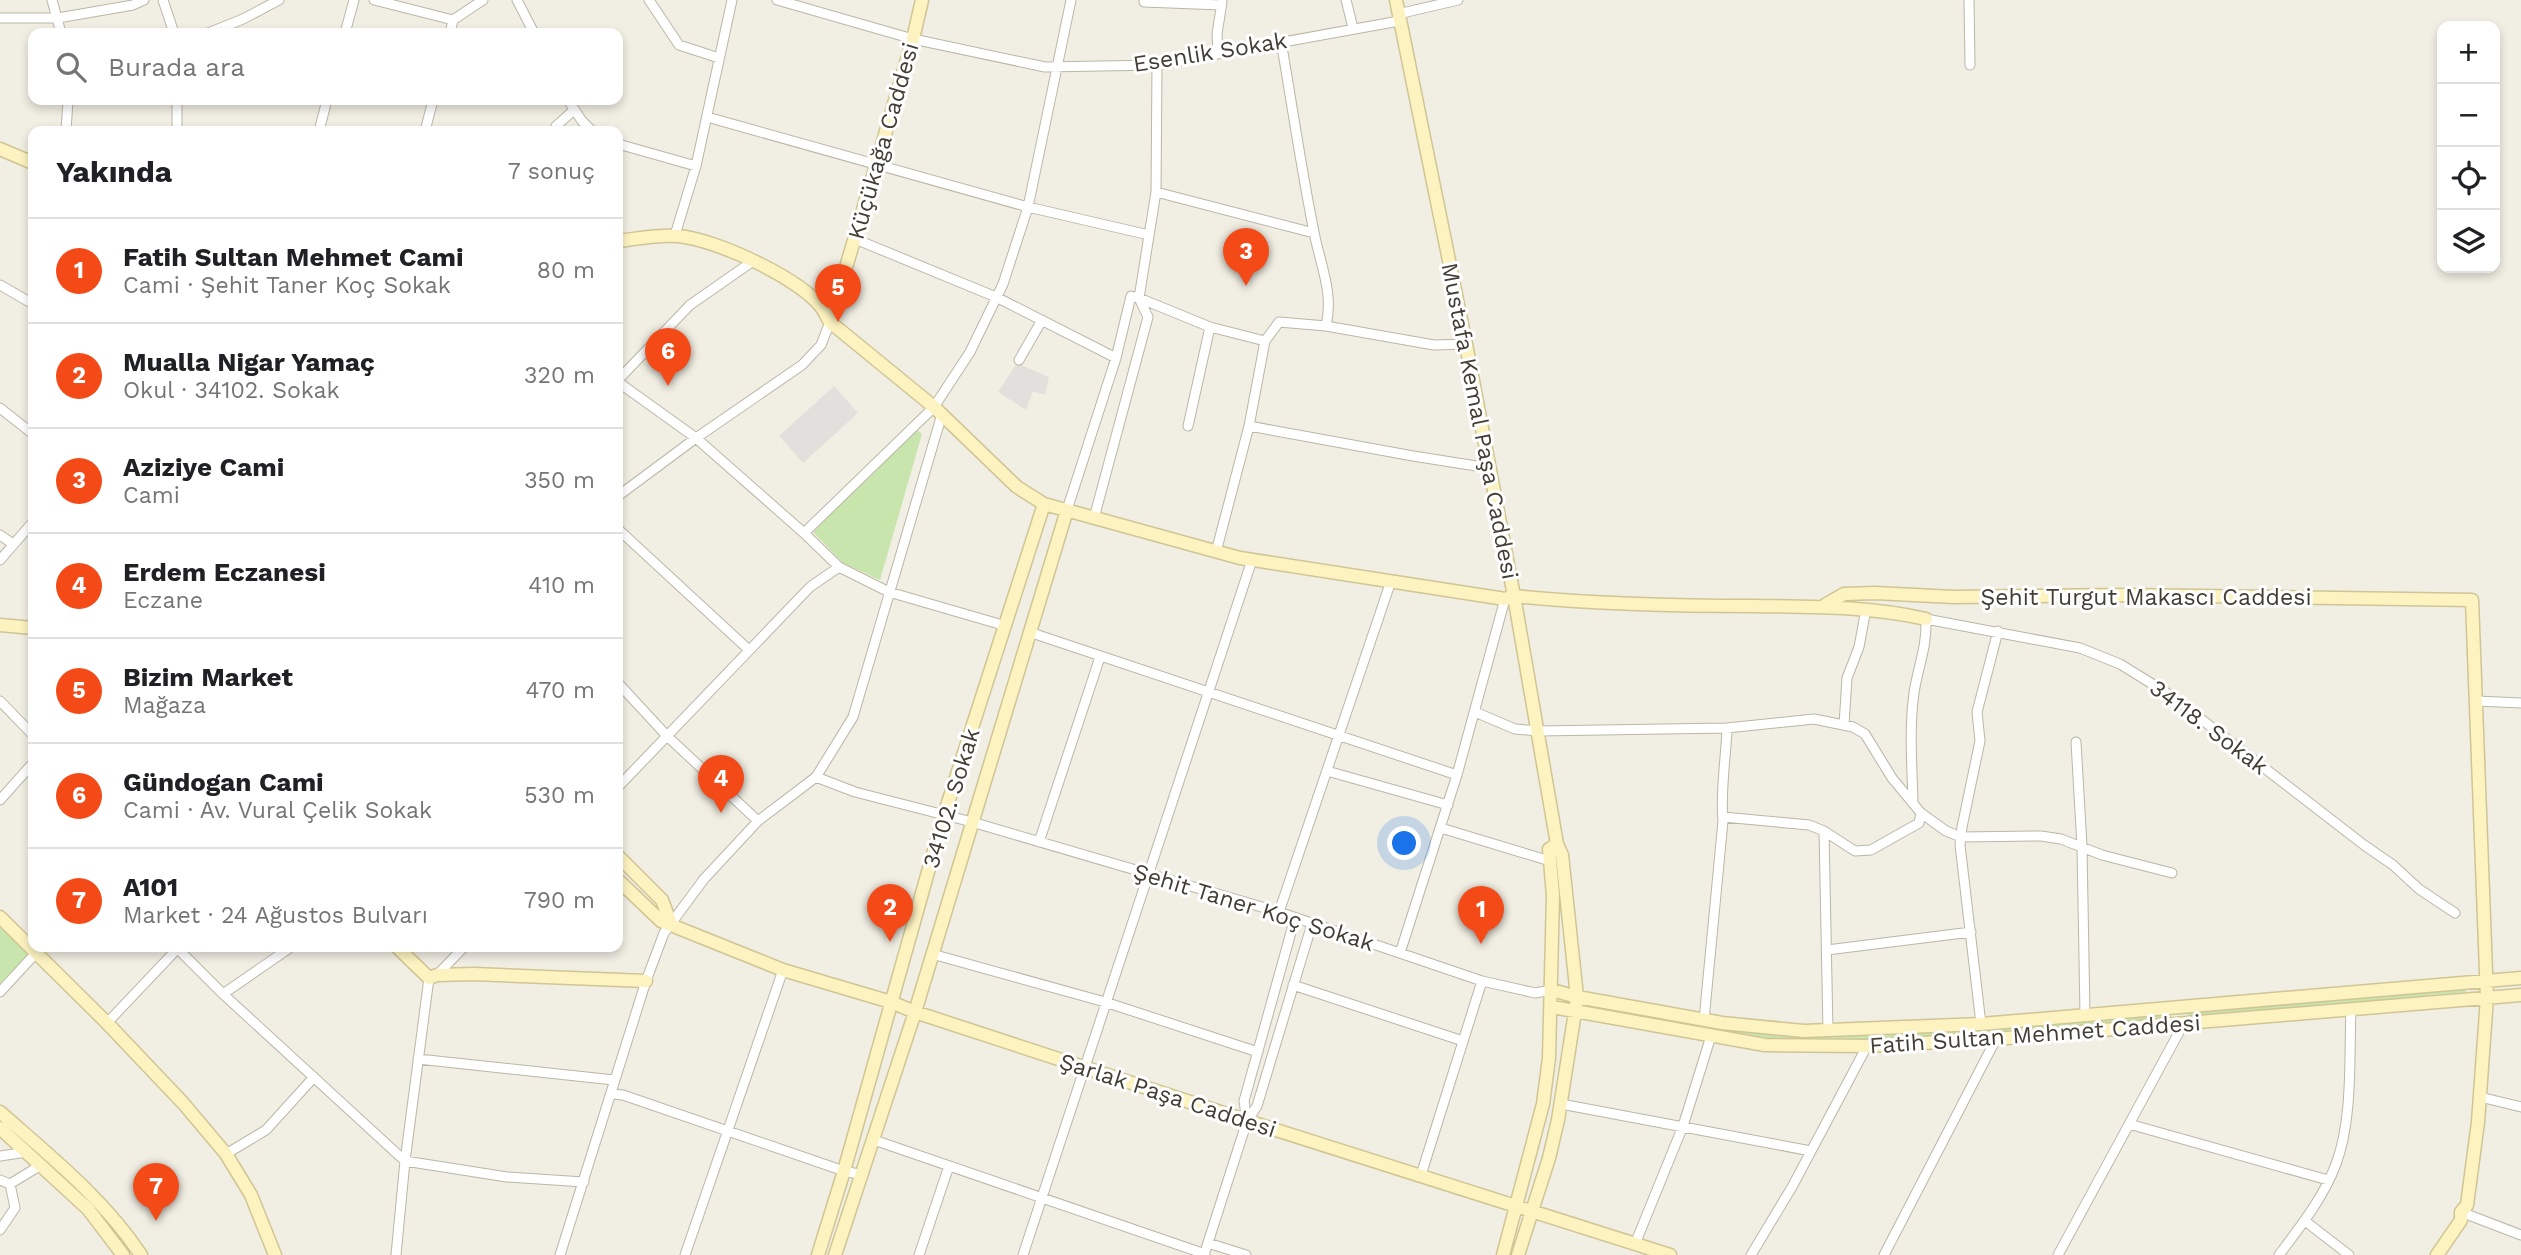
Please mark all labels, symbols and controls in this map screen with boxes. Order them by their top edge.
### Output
map controls [2437,21,2500,273]
button: + [2437,21,2500,84]
street label: Esenlik Sokak [1131,27,1289,78]
search box [28,28,623,105]
street label: Küçükağa Caddesi [842,40,924,243]
icon: search [52,48,90,86]
text: Burada ara [108,52,245,82]
button: − [2437,84,2500,147]
button: locate [2437,147,2500,210]
text: Yakında [56,154,172,189]
text: 7 sonuç [508,158,595,185]
button: layers [2437,210,2500,273]
pin: 3 [1223,228,1269,286]
text: Fatih Sultan Mehmet Cami [123,242,464,272]
text: 1 [74,257,84,284]
text: 80 m [537,257,595,284]
street label: Mustafa Kemal Paşa Caddesi [1436,260,1523,582]
pin: 5 [815,264,861,322]
text: Cami · Şehit Taner Koç Sokak [123,272,451,299]
pin: 6 [645,328,691,386]
text: Mualla Nigar Yamaç [123,347,375,377]
text: 2 [72,362,86,389]
text: 320 m [524,362,595,389]
text: Okul · 34102. Sokak [123,377,340,404]
text: Aziziye Cami [123,452,284,482]
text: 3 [72,467,86,494]
text: 350 m [524,467,595,494]
text: Cami [123,482,180,509]
text: Erdem Eczanesi [123,557,326,587]
text: 4 [72,572,86,599]
text: 410 m [528,572,595,599]
street label: Şehit Turgut Makascı Caddesi [1981,584,2312,611]
text: Eczane [123,587,203,614]
text: Bizim Market [123,662,293,692]
street label: 34118. Sokak [2144,674,2273,780]
text: 5 [72,677,86,704]
text: 470 m [526,677,595,704]
text: Mağaza [123,692,206,719]
street label: 34102. Sokak [917,725,986,872]
pin: 4 [698,755,744,813]
text: Gündogan Cami [123,767,324,797]
text: 6 [72,782,86,809]
text: 530 m [524,782,595,809]
text: Cami · Av. Vural Çelik Sokak [123,797,432,824]
your location [1387,826,1421,860]
street label: Şehit Taner Koç Sokak [1130,858,1377,957]
text: A101 [123,872,178,902]
pin: 2 [867,884,913,942]
pin: 1 [1458,886,1504,944]
text: 7 [72,887,86,914]
text: 790 m [524,887,595,914]
text: Market · 24 Ağustos Bulvarı [123,902,428,929]
street label: Fatih Sultan Mehmet Caddesi [1869,1009,2201,1060]
street label: Şarlak Paşa Caddesi [1056,1048,1279,1143]
pin: 7 [133,1163,179,1221]

